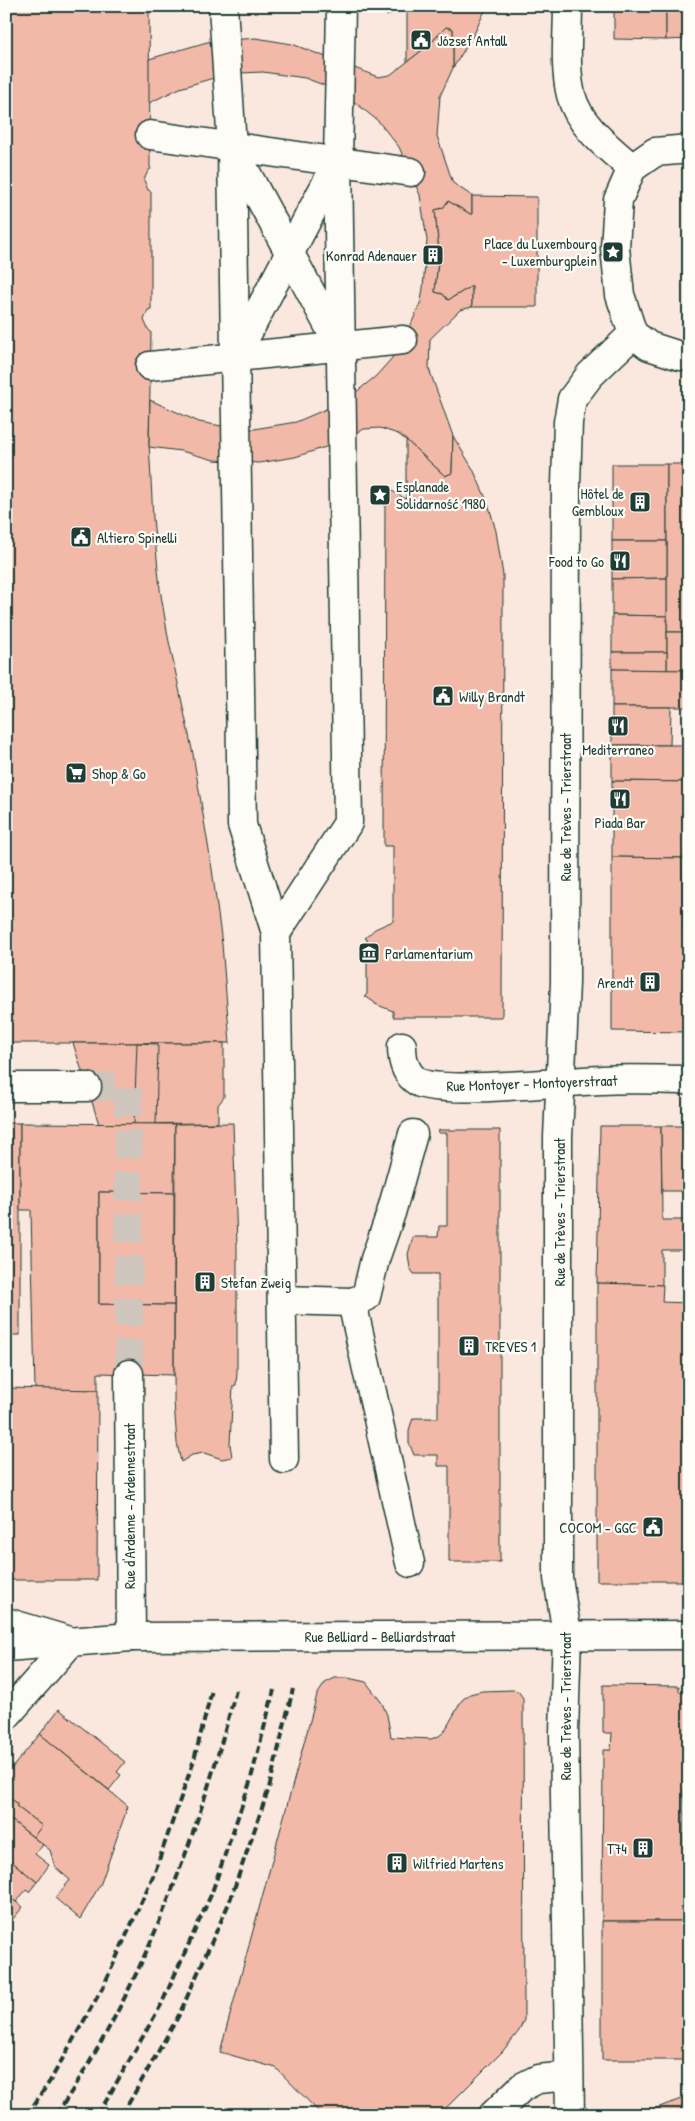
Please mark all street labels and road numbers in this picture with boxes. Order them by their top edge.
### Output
street label: Rue de Trèves - Trierstraat [555,732,576,881]
street label: Rue Montoyer - Montoyerstraat [446,1069,619,1096]
street label: Rue de Trèves - Trierstraat [549,1137,570,1286]
street label: Rue d'Ardenne - Ardennestraat [119,1422,140,1589]
street label: Rue Belliard - Belliardstraat [305,1626,456,1647]
street label: Rue de Trèves - Trierstraat [555,1631,576,1780]

